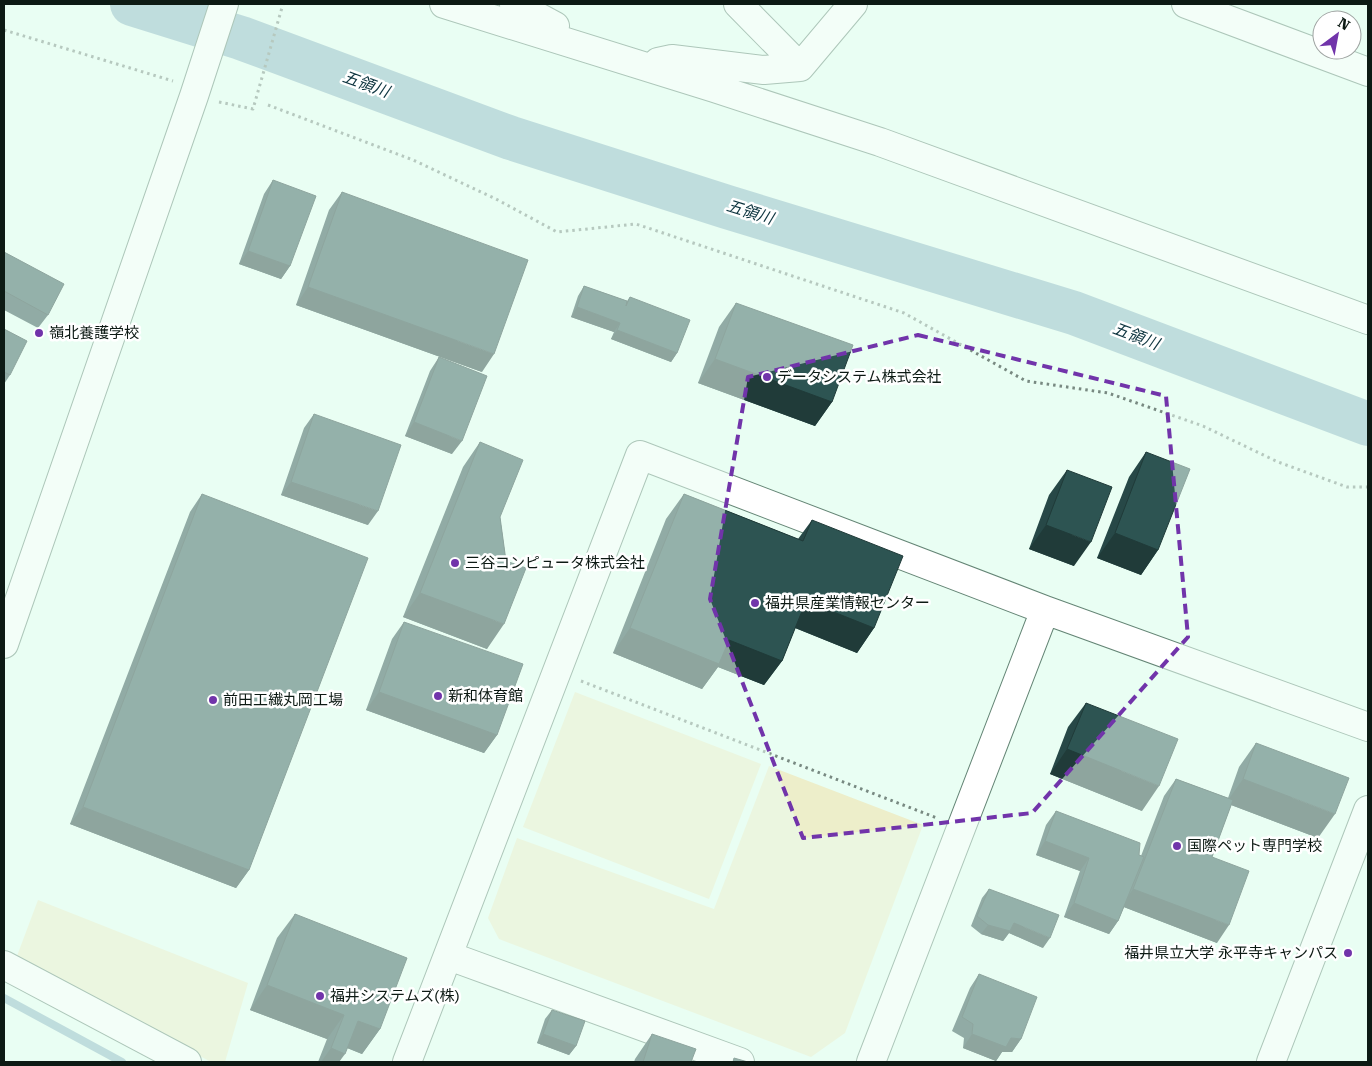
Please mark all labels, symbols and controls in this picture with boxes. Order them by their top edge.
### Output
north arrow [1312,10,1362,60]
text: N [1335,14,1353,34]
water label: 五領川 [340,67,394,102]
water label: 五領川 [724,196,778,229]
water label: 五領川 [1110,319,1164,354]
place label: 嶺北養護学校 [49,324,139,342]
marker: 嶺北養護学校 [33,327,45,339]
place label: データシステム株式会社 [777,368,942,386]
marker: データシステム株式会社 [761,371,773,383]
place label: 三谷コンピュータ株式会社 [465,554,645,572]
marker: 三谷コンピュータ株式会社 [449,557,461,569]
place label: 福井県産業情報センター [765,594,930,612]
marker: 福井県産業情報センター [749,597,761,609]
place label: 新和体育館 [448,687,523,705]
marker: 新和体育館 [432,690,444,702]
place label: 前田工繊丸岡工場 [223,691,343,709]
marker: 前田工繊丸岡工場 [207,694,219,706]
place label: 国際ペット専門学校 [1187,837,1322,855]
marker: 国際ペット専門学校 [1171,840,1183,852]
place label: 福井県立大学 永平寺キャンパス [1124,944,1338,962]
marker: 福井県立大学 永平寺キャンパス [1342,947,1354,959]
place label: 福井システムズ(株) [330,987,459,1005]
marker: 福井システムズ(株) [314,990,326,1002]

